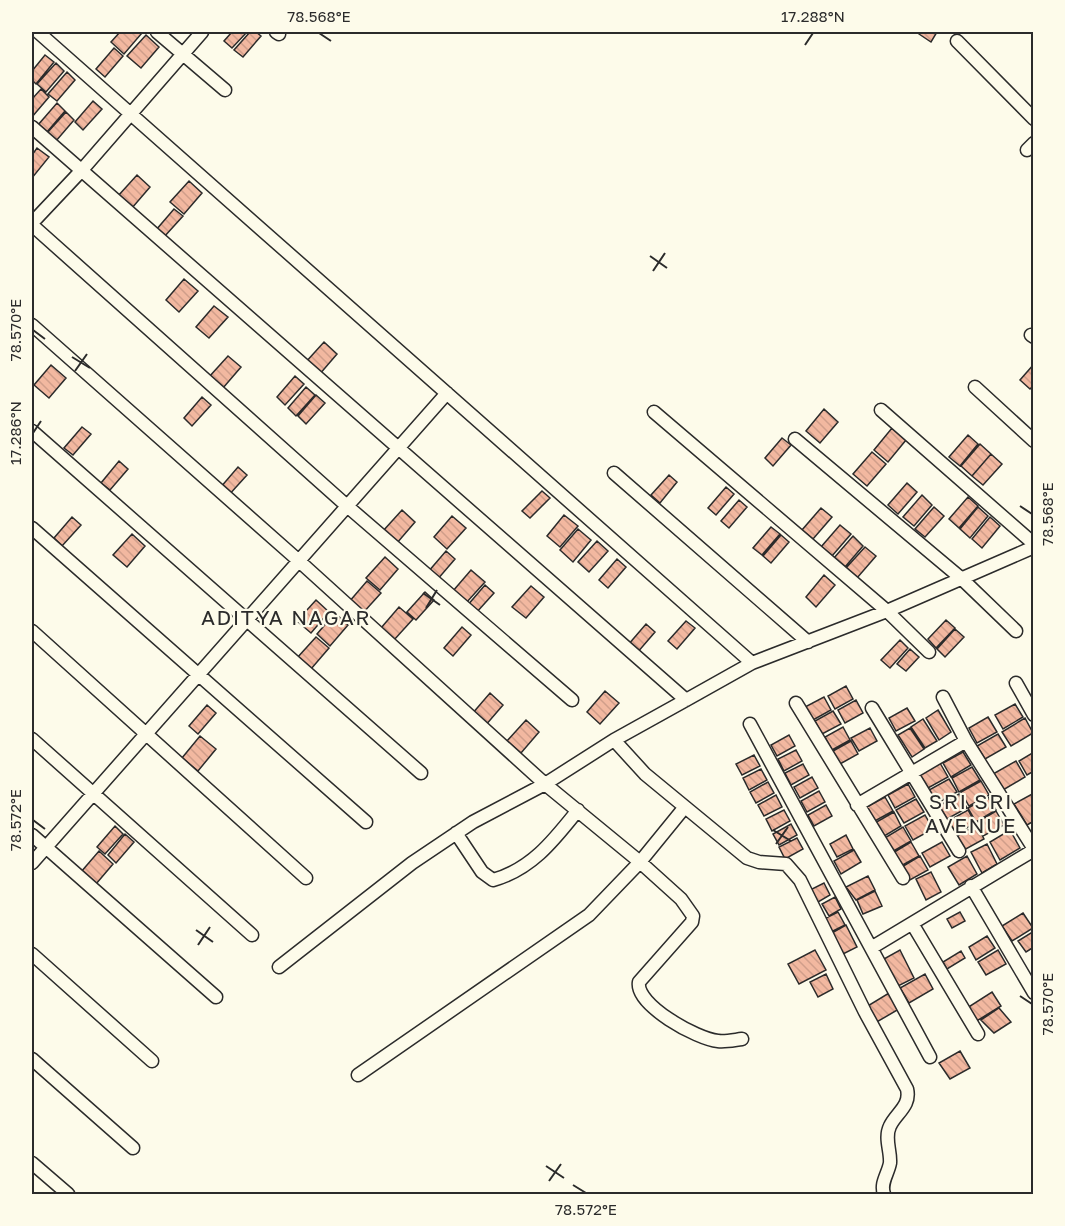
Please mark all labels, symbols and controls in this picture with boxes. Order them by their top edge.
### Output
text: 78.568°E [287,7,351,25]
text: 17.288°N [781,7,845,25]
text: 78.570°E [6,299,24,361]
text: 17.286°N [6,401,24,465]
text: 78.568°E [1038,482,1056,546]
district label: ADITYA NAGAR [201,604,371,630]
district label: SRI SRI AVENUE [925,788,1017,838]
text: 78.572°E [6,789,24,851]
text: 78.570°E [1038,973,1056,1035]
text: 78.572°E [555,1200,617,1218]

